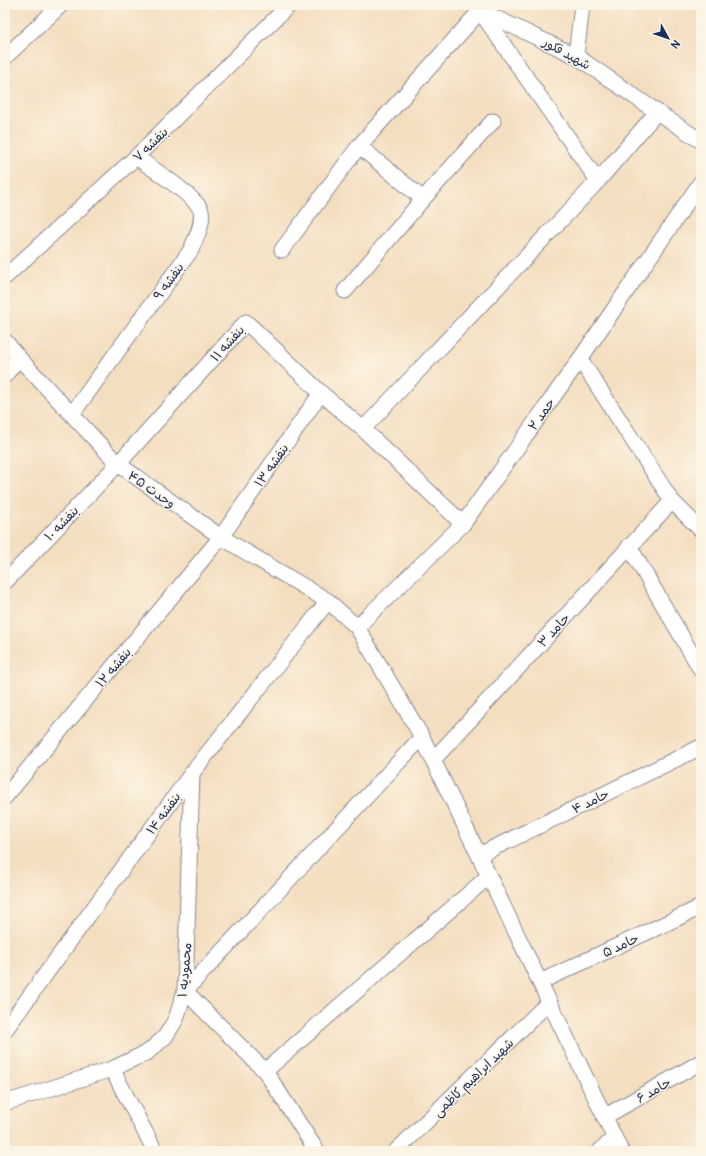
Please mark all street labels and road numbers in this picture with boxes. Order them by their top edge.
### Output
street label: شهید فکور [539,34,593,73]
street label: بنفشه ۷ [130,124,172,165]
street label: بنفشه ۹ [150,260,188,303]
street label: بنفشه ۱۱ [207,322,248,365]
street label: حمد ۲ [525,395,559,434]
street label: بنفشه ۱۳ [251,441,292,490]
street label: وحدت ۴۵ [125,468,178,512]
street label: بنفشه ۱۰ [41,503,82,545]
street label: حامد ۳ [534,610,573,651]
street label: بنفشه ۱۲ [92,644,135,691]
street label: حامد ۴ [570,786,612,818]
street label: بنفشه ۱۴ [143,789,184,838]
street label: حامد ۵ [600,930,641,961]
street label: محمودیه ۱ [175,942,195,998]
street label: شهید ابراهیم کاظمی [430,1035,519,1122]
street label: حامد ۶ [634,1074,674,1107]

